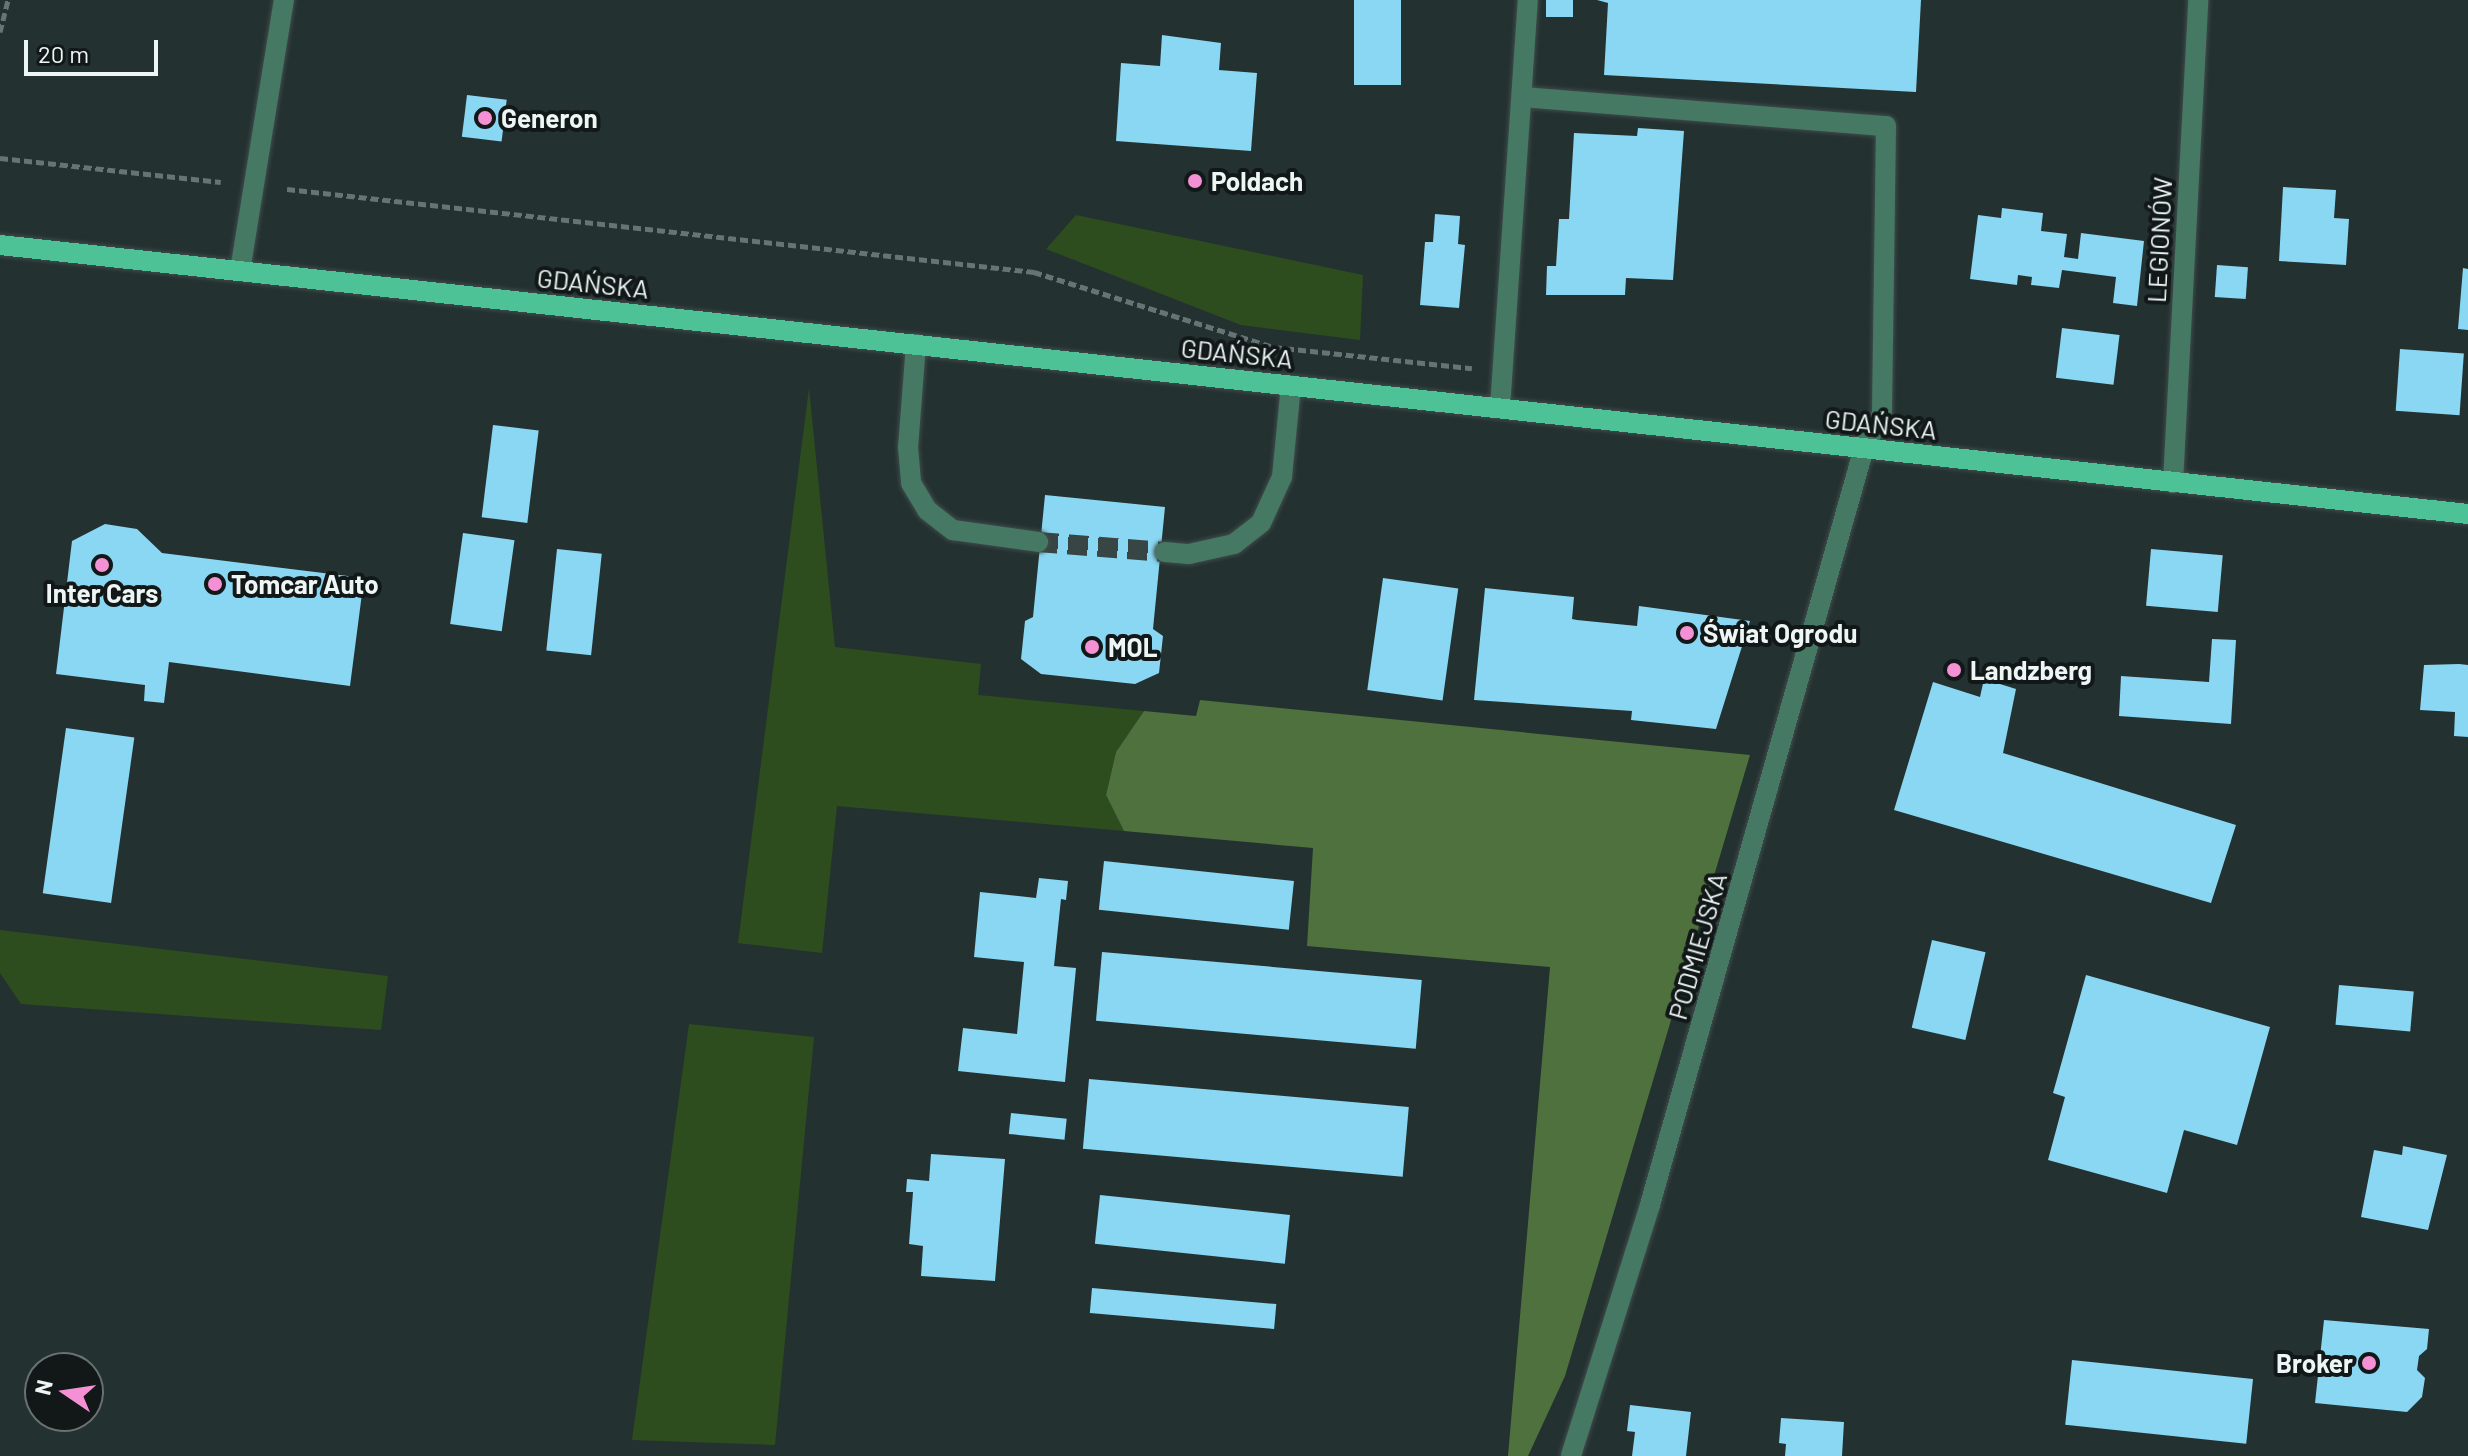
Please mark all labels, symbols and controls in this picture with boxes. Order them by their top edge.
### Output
scale bar [28,24,162,74]
text: 20 m [38,39,89,68]
place label: Generon [501,102,598,134]
marker: Generon [476,109,494,127]
place label: Poldach [1211,165,1303,197]
marker: Poldach [1186,172,1204,190]
street label: LEGIONÓW [2140,176,2178,304]
street label: GDAŃSKA [536,262,650,304]
street label: GDAŃSKA [1180,332,1294,374]
street label: GDAŃSKA [1824,403,1938,445]
marker: Inter Cars [93,556,111,574]
place label: Tomcar Auto [231,568,379,600]
marker: Tomcar Auto [206,575,224,593]
place label: Inter Cars [46,577,158,609]
place label: Świat Ogrodu [1703,617,1857,649]
marker: Świat Ogrodu [1678,624,1696,642]
place label: MOL [1108,631,1158,663]
marker: MOL [1083,638,1101,656]
place label: Landzberg [1970,654,2092,686]
marker: Landzberg [1945,661,1963,679]
street label: PODMIEJSKA [1661,869,1733,1023]
place label: Broker [2276,1347,2353,1379]
north arrow [24,1352,104,1432]
marker: Broker [2360,1354,2378,1372]
text: N [28,1377,57,1397]

